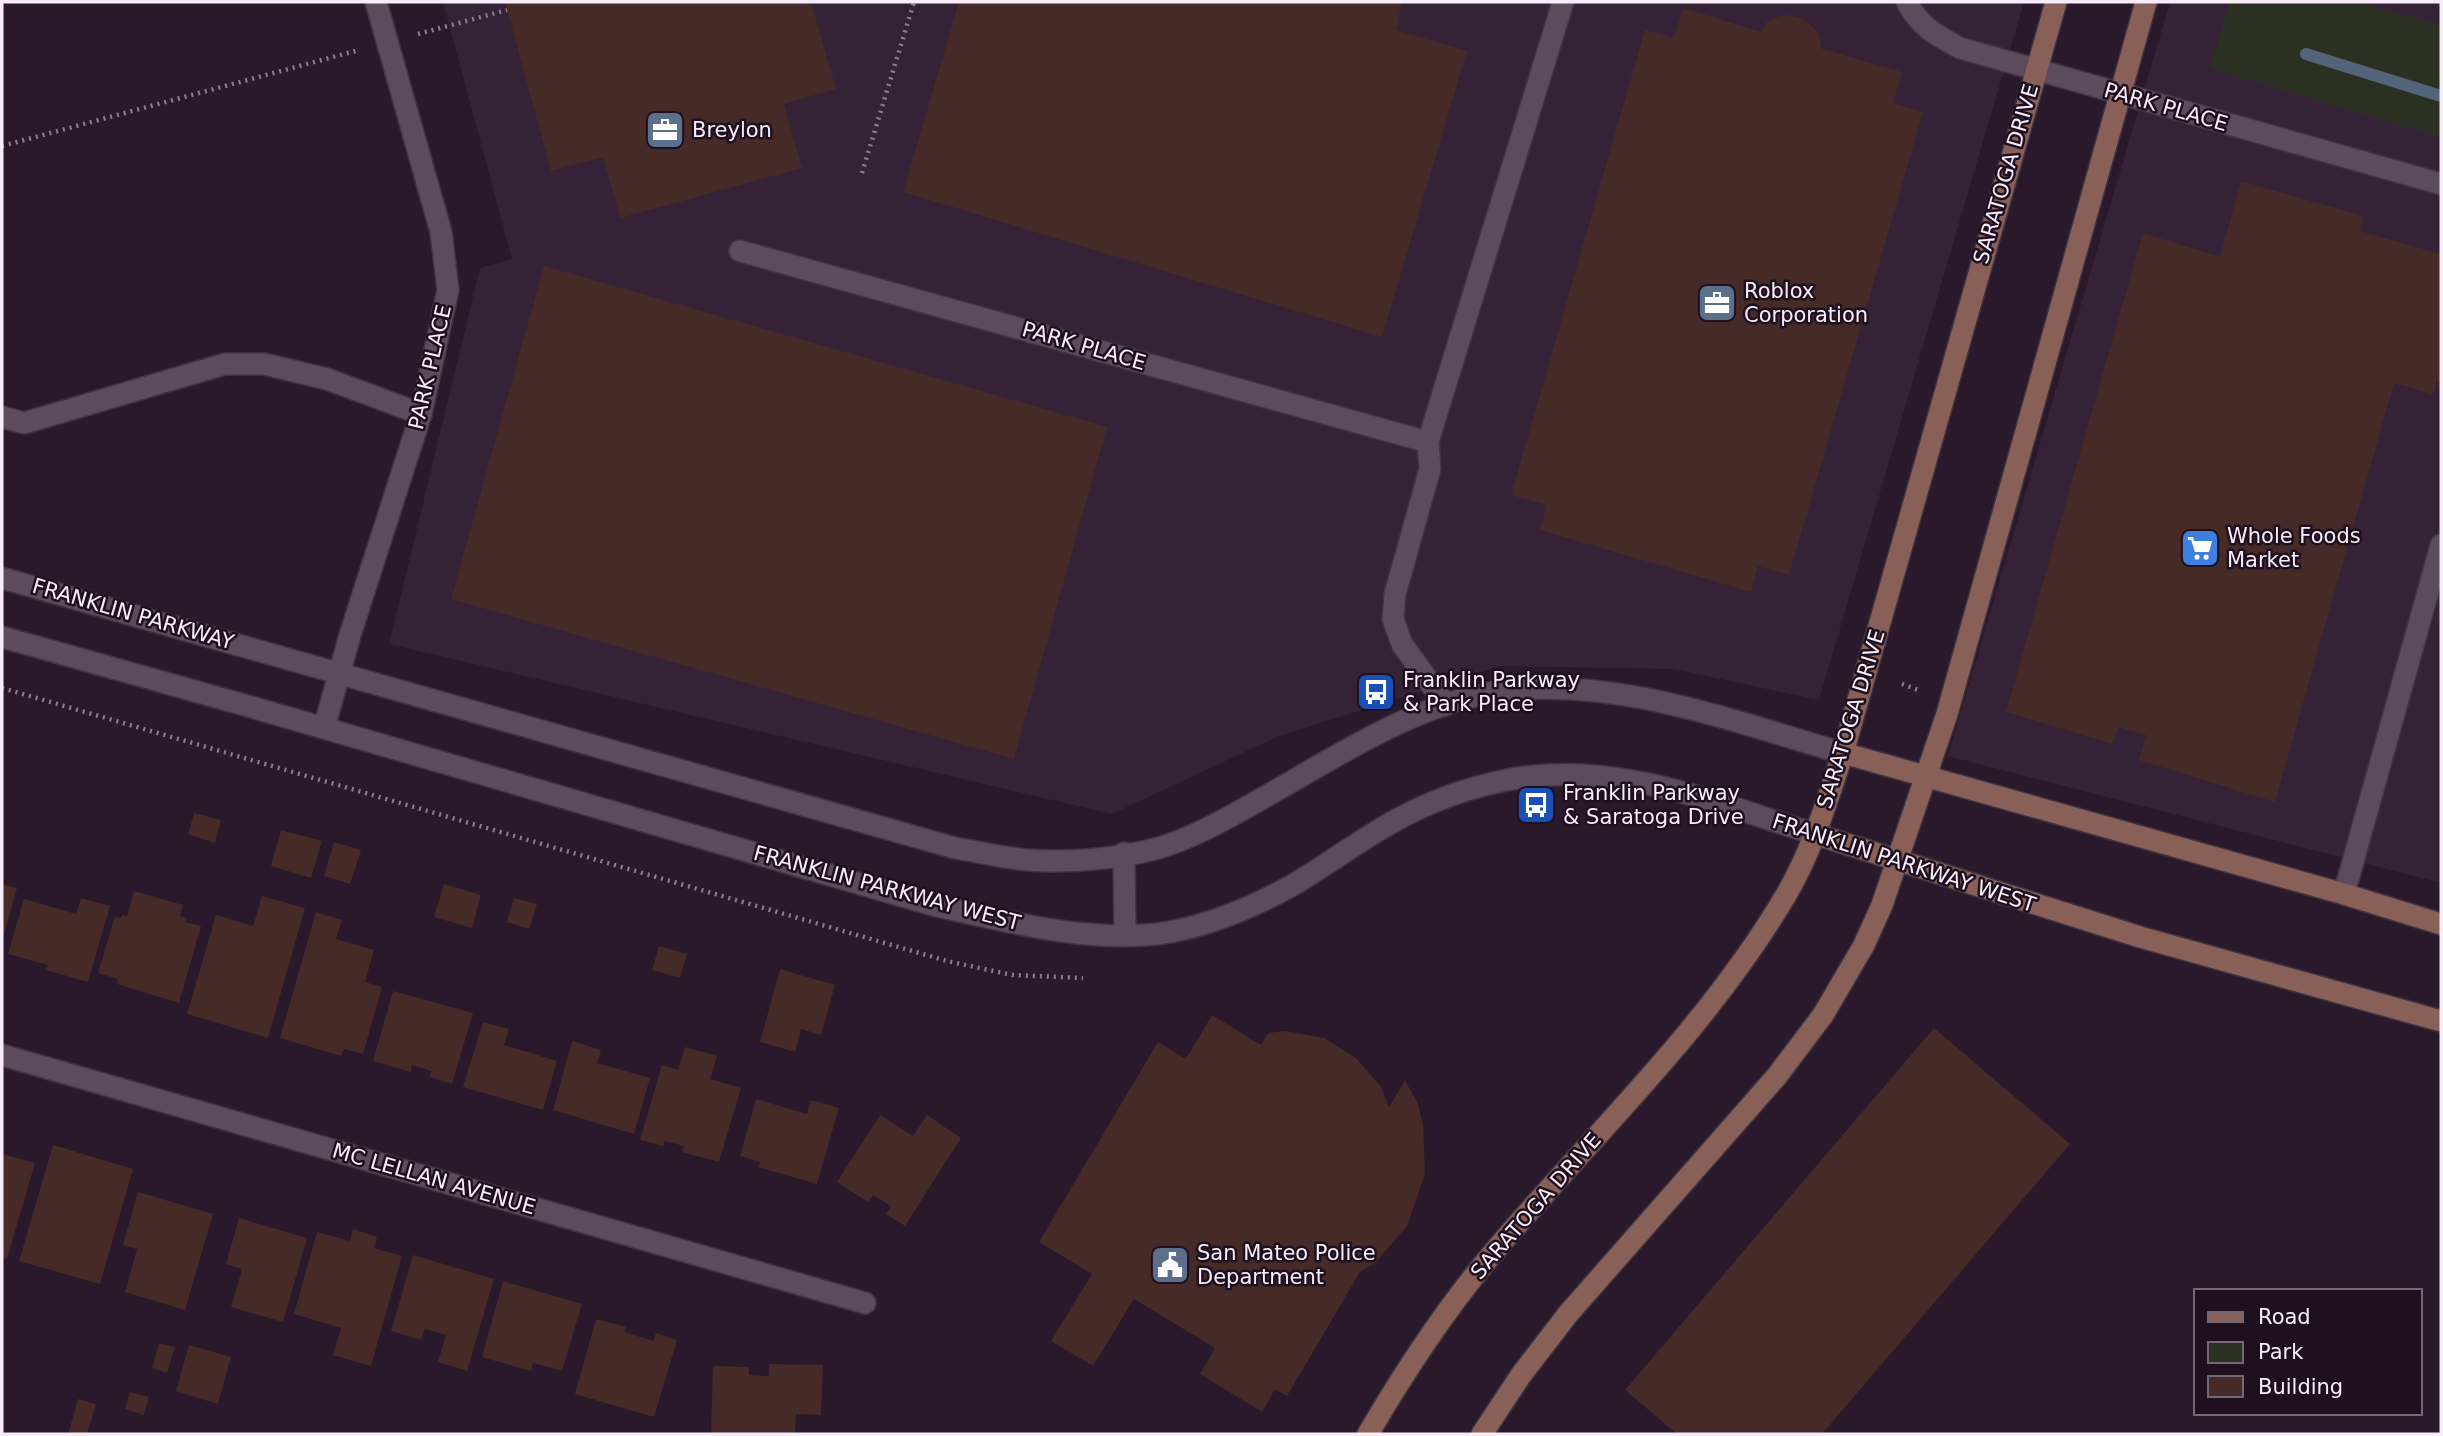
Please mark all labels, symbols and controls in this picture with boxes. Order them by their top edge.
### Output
street label: PARK PLACE [2101,78,2231,136]
street label: SARATOGA DRIVE [1969,81,2043,267]
office icon: Breylon [644,109,686,151]
place label: Breylon [692,118,772,142]
place label: Roblox Corporation [1744,279,1868,327]
office icon: Roblox Corporation [1696,282,1738,324]
street label: PARK PLACE [404,302,456,432]
street label: PARK PLACE [1019,317,1149,375]
place label: Whole Foods Market [2227,524,2361,572]
supermarket icon: Whole Foods Market [2179,527,2221,569]
street label: FRANKLIN PARKWAY [30,574,237,654]
street label: SARATOGA DRIVE [1812,627,1890,811]
place label: Franklin Parkway & Park Place [1403,668,1580,716]
bus stop icon: Franklin Parkway & Park Place [1355,671,1397,713]
place label: Franklin Parkway & Saratoga Drive [1563,781,1744,829]
bus stop icon: Franklin Parkway & Saratoga Drive [1515,784,1557,826]
street label: FRANKLIN PARKWAY WEST [1769,809,2039,917]
street label: FRANKLIN PARKWAY WEST [751,841,1023,935]
street label: SARATOGA DRIVE [1466,1128,1606,1284]
street label: MC LELLAN AVENUE [330,1139,538,1219]
place label: San Mateo Police Department [1197,1241,1376,1289]
public building icon: San Mateo Police Department [1149,1244,1191,1286]
legend [2194,1289,2422,1415]
text: Road [2258,1305,2311,1329]
text: Park [2258,1340,2304,1364]
text: Building [2258,1375,2343,1399]

